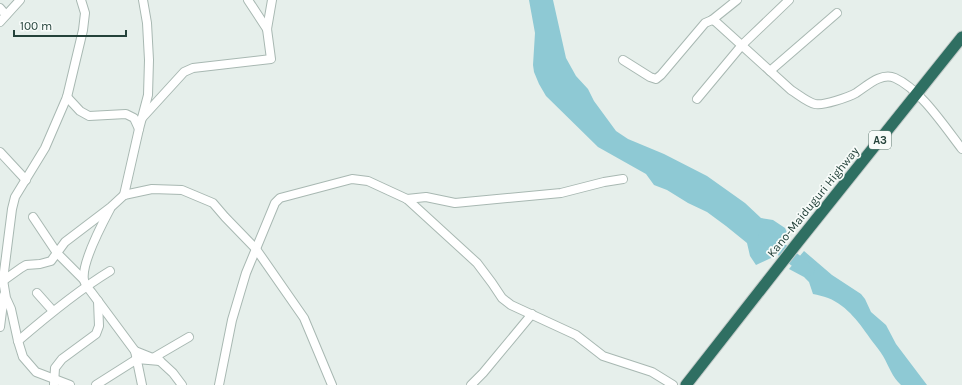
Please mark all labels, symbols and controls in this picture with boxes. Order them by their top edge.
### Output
scale bar [14,12,126,38]
text: 100 m [20,19,52,33]
road number: A3 [869,131,891,149]
street label: Kano-Maiduguri Highway [764,144,862,260]

